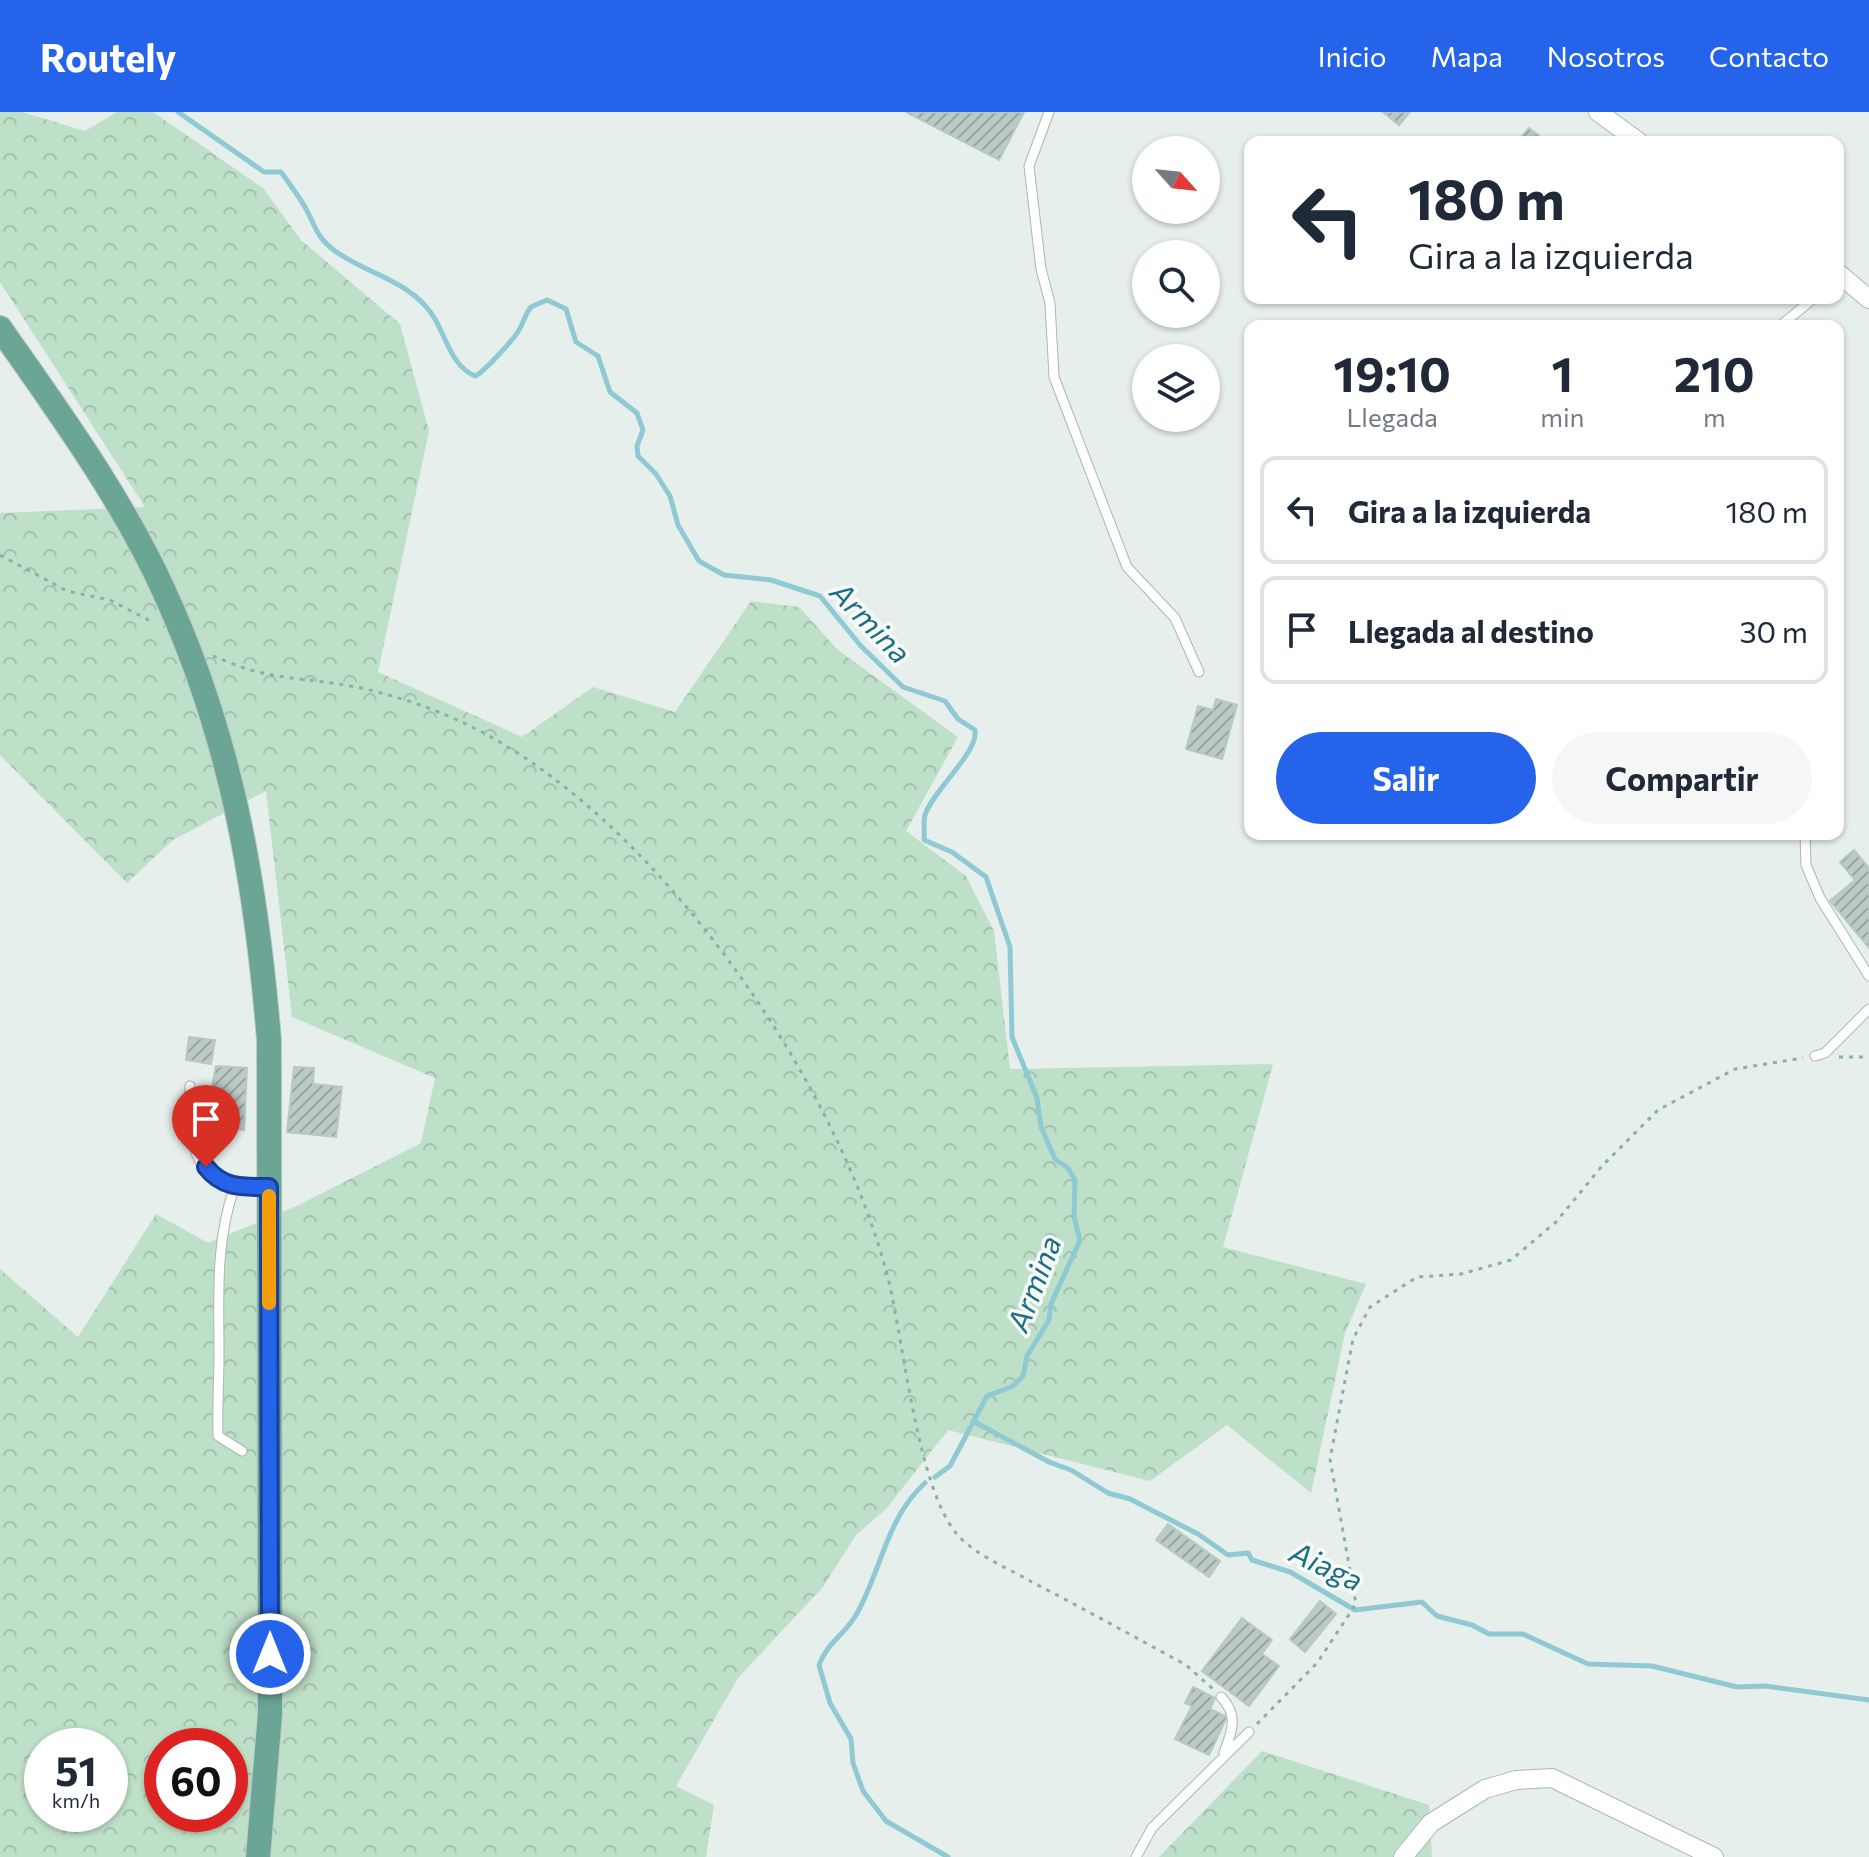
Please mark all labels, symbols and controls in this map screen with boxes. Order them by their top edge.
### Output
text: Routely [40,33,176,80]
text: Inicio [1318,39,1386,73]
text: Mapa [1430,39,1503,73]
text: Nosotros [1547,39,1665,73]
text: Contacto [1709,39,1829,73]
north arrow [1132,136,1220,224]
map controls [1132,136,1220,432]
text: 180 m [1408,163,1565,232]
icon: left [1276,168,1380,272]
text: Gira a la izquierda [1408,232,1694,276]
button: search [1132,240,1220,328]
text: 19:10 [1333,343,1451,402]
text: 1 [1551,343,1573,402]
text: 210 [1674,343,1755,402]
button: layers [1132,344,1220,432]
text: Llegada [1346,401,1438,432]
text: min [1540,401,1584,432]
text: m [1703,401,1726,432]
icon: left [1280,488,1324,532]
text: Gira a la izquierda [1348,492,1591,529]
text: 180 m [1725,492,1808,529]
water label: Armina [823,572,920,670]
icon: arrive [1280,608,1324,652]
text: Llegada al destino [1348,612,1594,649]
text: 30 m [1739,612,1808,649]
button: Salir [1276,732,1536,824]
button: Compartir [1552,732,1812,824]
pin [172,1085,240,1167]
icon: arrive [184,1097,228,1141]
water label: Armina [997,1230,1068,1337]
water label: Aiaga [1284,1532,1369,1598]
position arrow [228,1612,312,1696]
speed limit sign: 60 [144,1728,248,1832]
text: 51 [55,1745,97,1794]
text: km/h [52,1788,100,1812]

